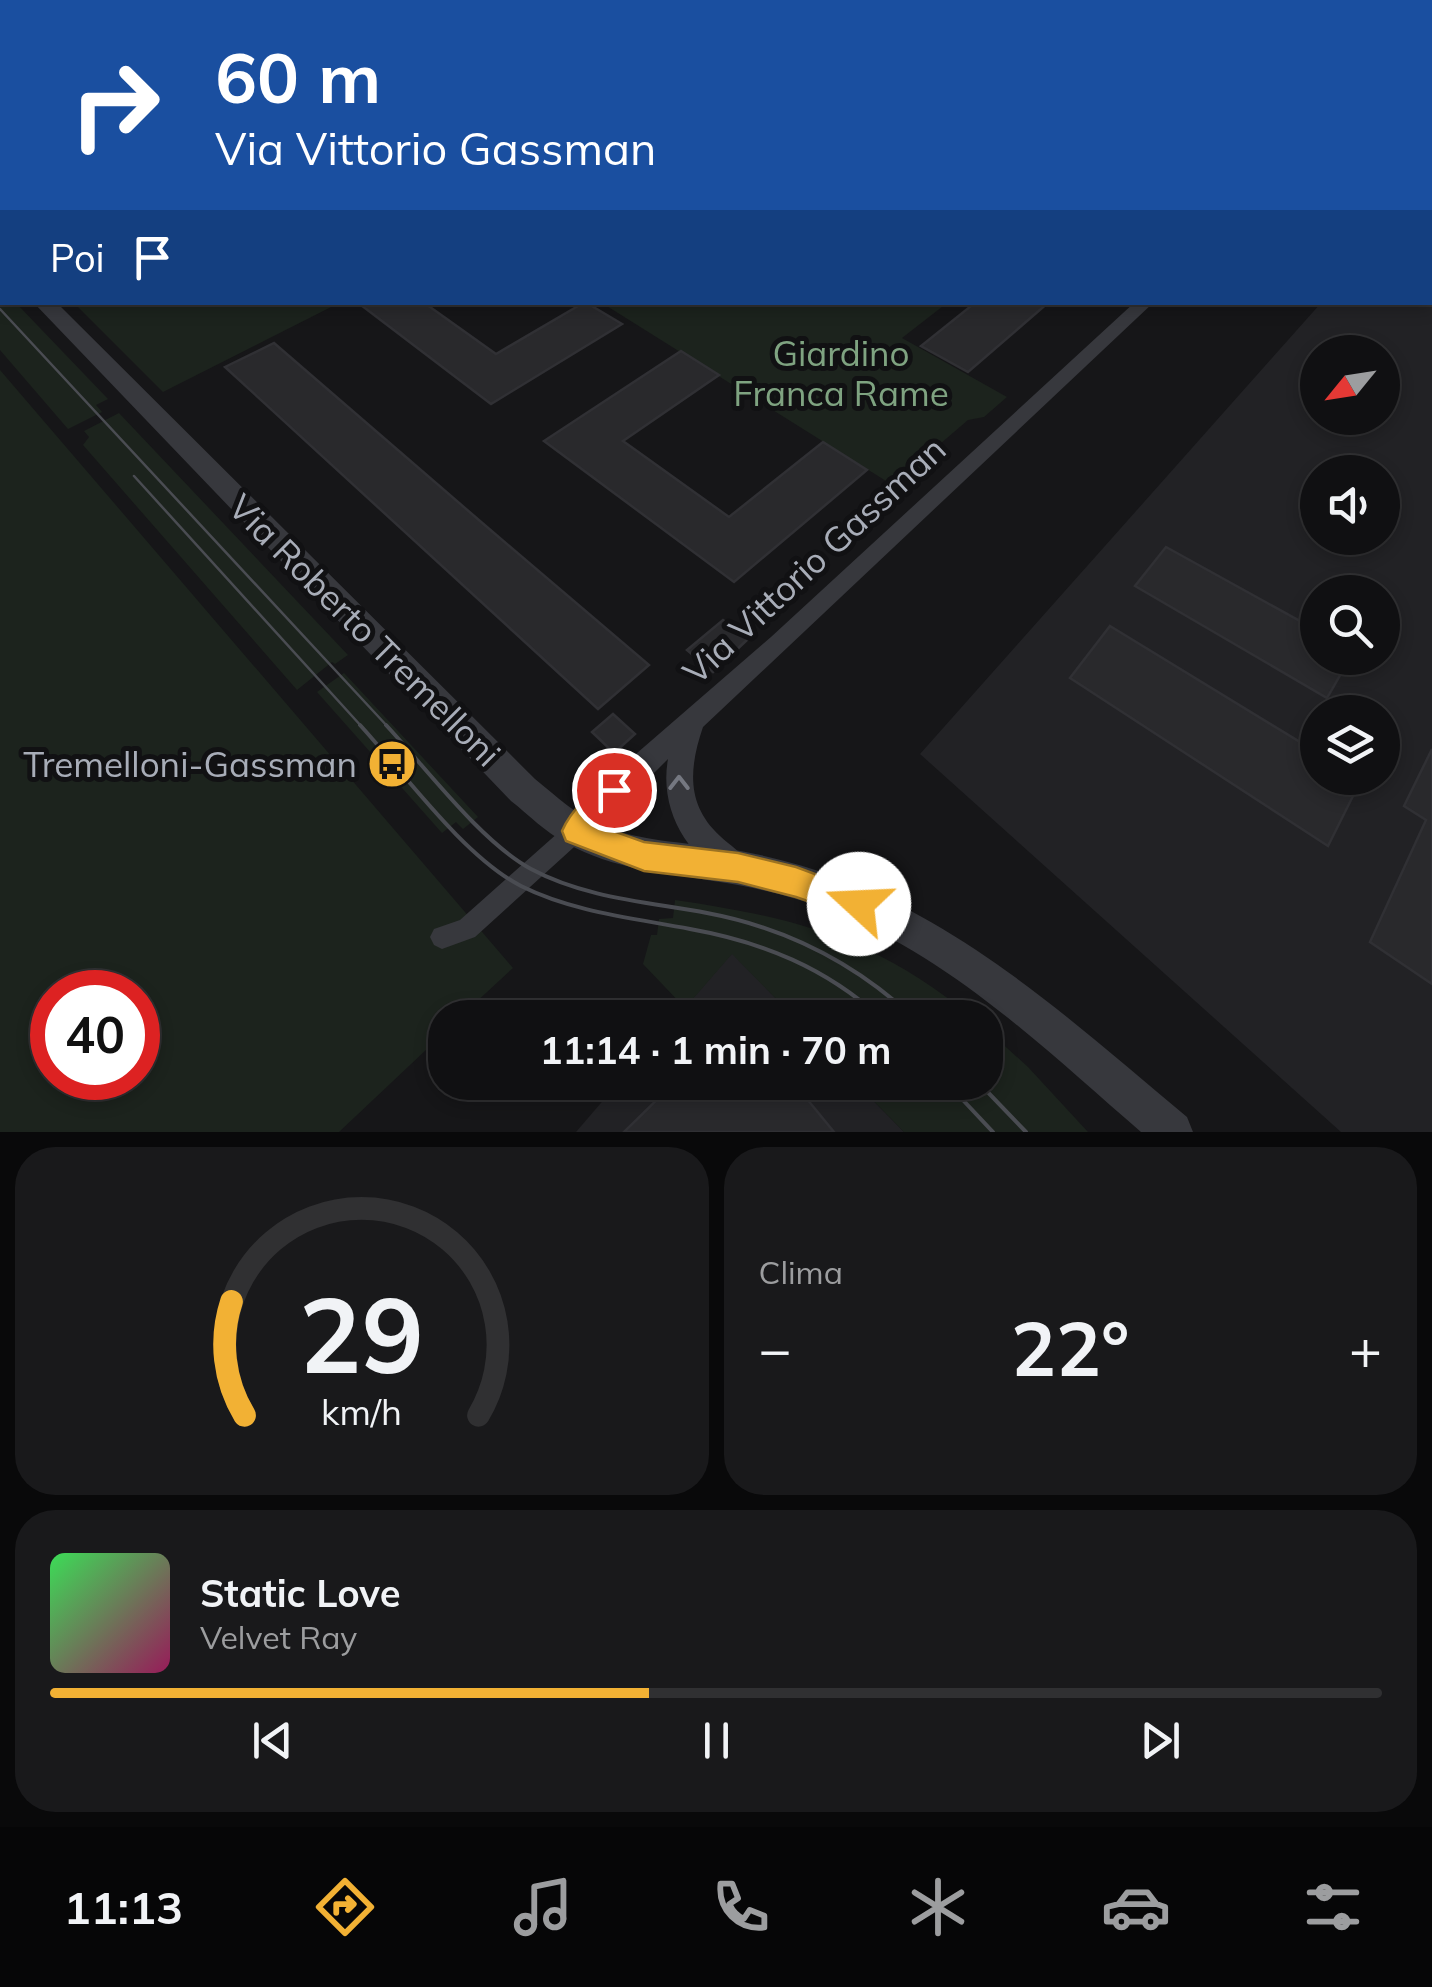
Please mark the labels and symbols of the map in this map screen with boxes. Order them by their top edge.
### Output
park label: Giardino Franca Rame [733,331,949,415]
north arrow [1300,335,1400,435]
street label: Via Vittorio Gassman [673,427,955,693]
street label: Via Roberto Tremelloni [220,485,510,775]
bus stop icon: Tremelloni-Gassman [366,738,418,790]
place label: Tremelloni-Gassman [23,742,357,786]
pin [572,748,657,833]
one-way arrow [668,775,690,790]
position arrow [807,852,911,956]
speed limit sign: 40 [30,970,160,1100]

